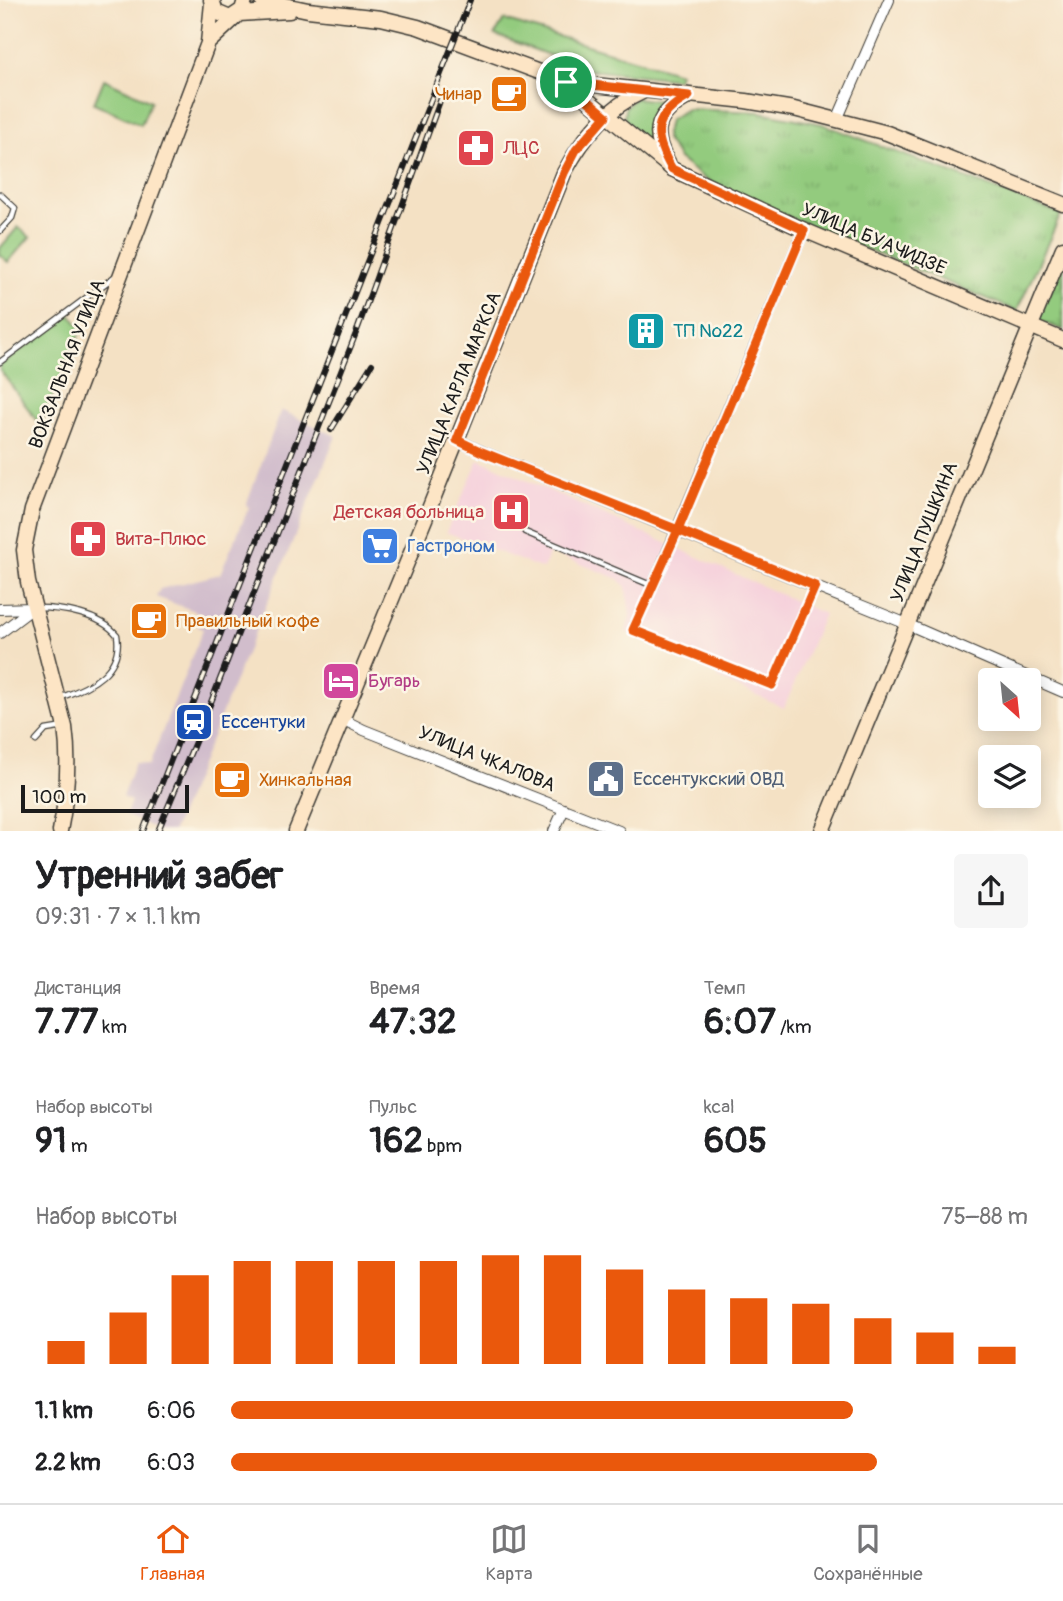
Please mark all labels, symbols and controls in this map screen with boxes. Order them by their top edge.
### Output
pin [536,52,596,112]
icon: arrive [547,63,585,101]
cafe icon: Чинар [488,73,530,115]
place label: Чинар [435,82,482,106]
pharmacy icon: ЛЦС [455,127,497,169]
place label: ЛЦС [502,136,540,160]
street label: УЛИЦА БУАЧИДЗЕ [798,198,950,280]
street label: ВОКЗАЛЬНАЯ УЛИЦА [24,276,110,452]
street label: УЛИЦА КАРЛА МАРКСА [411,288,507,478]
building icon: ТП №22 [625,310,667,352]
place label: ТП №22 [673,319,743,343]
street label: УЛИЦА ПУШКИНА [885,458,963,606]
hospital icon: Детская больница [490,491,532,533]
place label: Детская больница [333,500,484,524]
pharmacy icon: Вита-Плюс [67,518,109,560]
supermarket icon: Гастроном [359,525,401,567]
place label: Вита-Плюс [115,527,207,551]
place label: Гастроном [407,534,495,558]
cafe icon: Правильный кофе [128,600,170,642]
place label: Правильный кофе [176,609,320,633]
hotel icon: Бугарь [320,660,362,702]
north arrow [978,668,1041,732]
map controls [978,668,1041,808]
place label: Бугарь [368,669,421,693]
station icon: Ессентуки [173,701,215,743]
place label: Ессентуки [221,710,305,734]
street label: УЛИЦА ЧКАЛОВА [415,721,559,797]
button: layers [978,745,1041,808]
public building icon: Ессентукский ОВД [585,758,627,800]
cafe icon: Хинкальная [211,759,253,801]
place label: Ессентукский ОВД [633,767,784,791]
place label: Хинкальная [259,768,352,792]
scale bar [21,782,189,814]
text: 100 m [32,785,86,809]
text: Утренний забег [35,852,283,900]
button: share [954,854,1028,928]
text: 09:31 · 7 × 1.1 km [35,902,201,931]
text: Дистанция [35,976,121,1000]
text: Время [369,976,420,1000]
text: Темп [704,976,746,1000]
text: 7.77 [35,1000,98,1044]
text: 47:32 [369,1000,457,1044]
text: 6:07 [704,1000,776,1044]
text: km [98,1015,127,1039]
text: /km [776,1015,812,1039]
text: Набор высоты [35,1095,153,1119]
text: Пульс [369,1095,417,1119]
text: kcal [704,1095,735,1119]
text: 91 [35,1119,67,1163]
text: 162 [369,1119,423,1163]
text: 605 [704,1119,767,1163]
text: m [67,1134,88,1158]
text: bpm [423,1134,462,1158]
text: Набор высоты [35,1202,177,1231]
text: 75–88 m [941,1202,1028,1231]
text: 1.1 km [35,1396,93,1425]
text: 6:06 [147,1396,196,1425]
text: 2.2 km [35,1448,101,1477]
text: 6:03 [147,1448,195,1477]
tab: Главная [140,1520,205,1586]
tab: Карта [485,1520,533,1586]
tab: Сохранённые [813,1520,923,1586]

